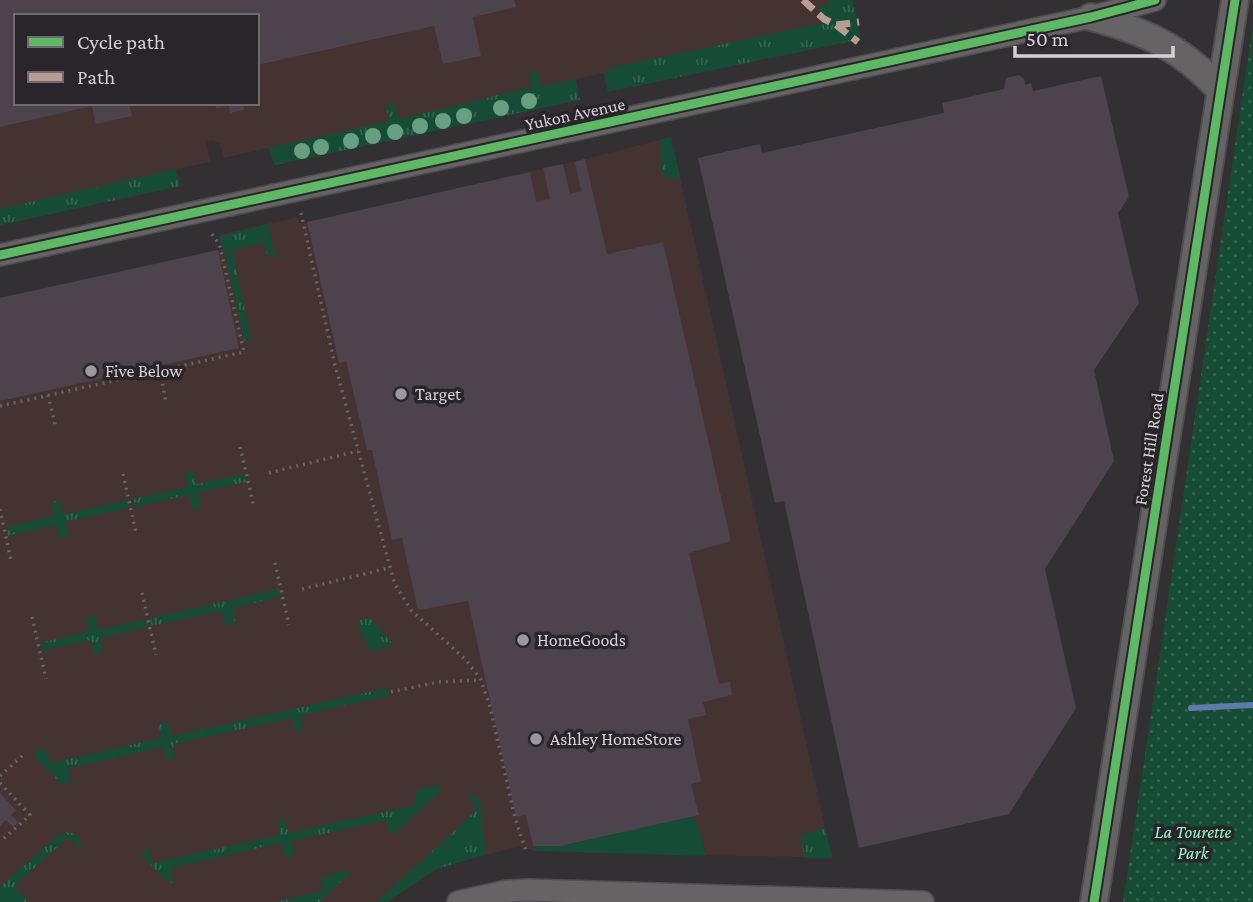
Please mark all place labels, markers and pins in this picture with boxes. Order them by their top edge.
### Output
place label: Five Below [105,361,183,381]
marker: Five Below [83,363,99,379]
place label: Target [415,384,462,404]
marker: Target [393,386,409,402]
place label: HomeGoods [537,630,626,650]
marker: HomeGoods [515,632,531,648]
place label: Ashley HomeStore [550,729,682,749]
marker: Ashley HomeStore [528,731,544,747]

